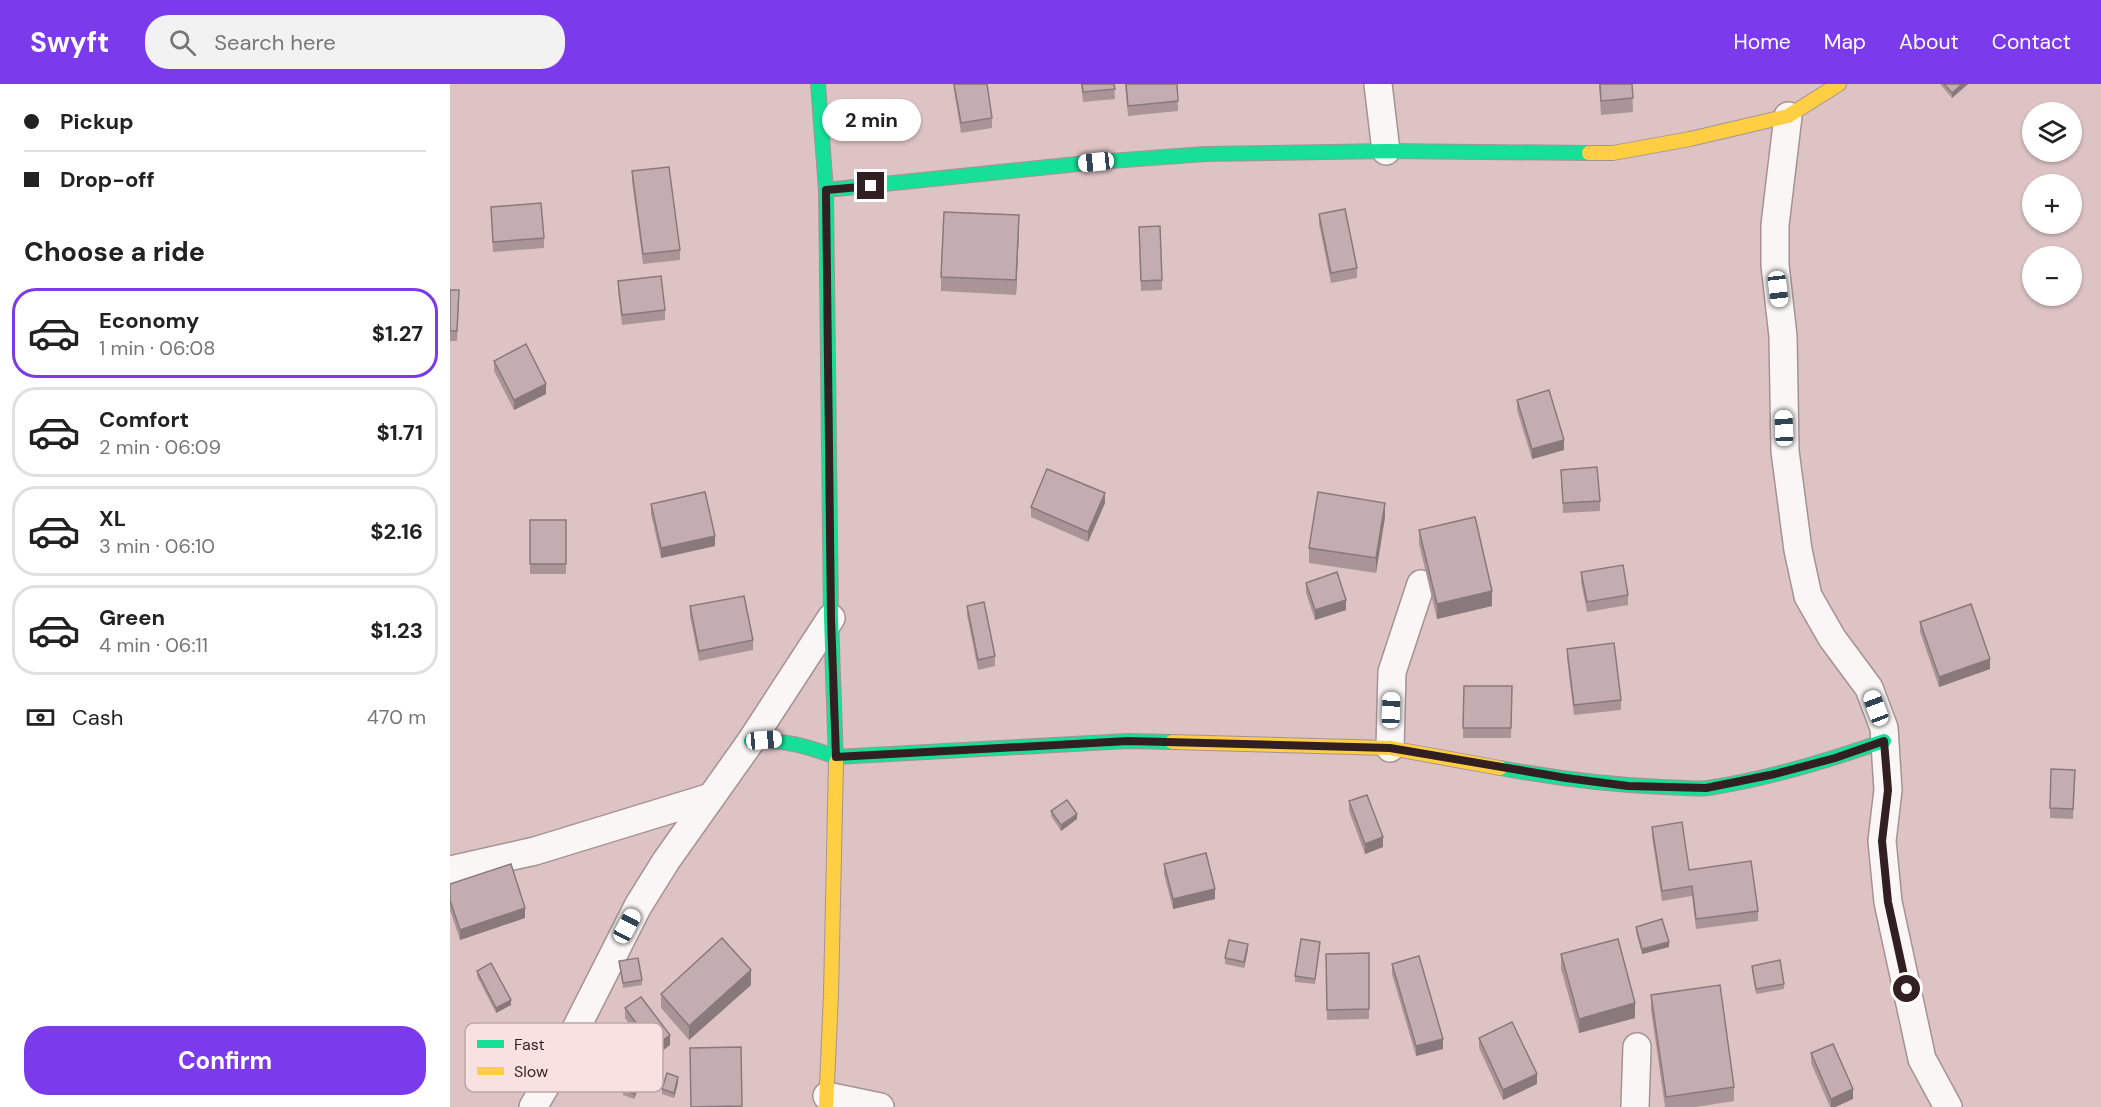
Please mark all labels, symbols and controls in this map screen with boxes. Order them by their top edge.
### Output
search box [145,15,565,69]
text: Swyft [30,24,109,61]
icon: search [166,26,199,59]
text: Search here [214,28,336,57]
text: Home [1733,28,1791,56]
text: Map [1824,28,1866,56]
text: About [1899,28,1959,56]
text: Contact [1992,28,2071,56]
callout: 2 min [822,99,920,141]
map controls [2022,102,2082,306]
button: layers [2022,102,2082,162]
text: Pickup [60,107,134,136]
text: 2 min [845,107,898,133]
car [1077,151,1115,173]
text: Drop-off [60,165,155,194]
route end [857,172,884,199]
button: + [2022,174,2082,234]
text: Choose a ride [24,234,205,269]
button: − [2022,246,2082,306]
car [1767,270,1789,308]
icon: car [27,306,81,360]
text: Economy [99,306,199,335]
text: $1.27 [372,319,423,348]
text: 1 min · 06:08 [99,335,215,361]
icon: car [27,405,81,459]
text: Comfort [99,405,189,434]
car [1774,410,1794,446]
text: $1.71 [377,418,423,447]
text: 2 min · 06:09 [99,434,221,460]
icon: car [27,504,81,558]
text: XL [99,504,126,533]
text: $2.16 [370,517,423,546]
text: 3 min · 06:10 [99,533,215,559]
icon: car [27,603,81,657]
text: Green [99,603,165,632]
text: $1.23 [370,616,423,645]
text: 4 min · 06:11 [99,632,208,658]
car [1861,688,1891,728]
car [1381,692,1401,728]
icon: cash [24,701,57,734]
text: Cash [72,703,123,732]
text: 470 m [367,704,426,730]
car [745,729,783,751]
car [611,906,643,946]
route start [1893,975,1920,1002]
legend [465,1023,663,1092]
button: Confirm [24,1026,426,1095]
text: Fast [514,1034,545,1055]
text: Slow [514,1061,548,1082]

